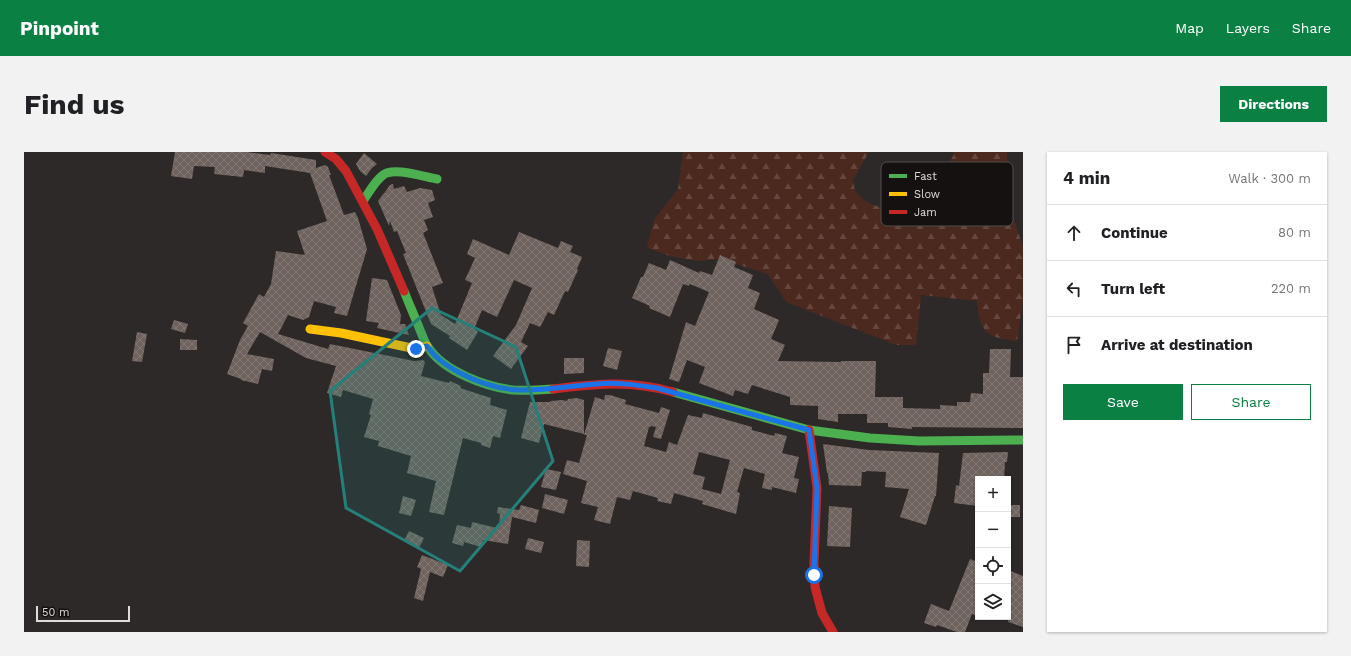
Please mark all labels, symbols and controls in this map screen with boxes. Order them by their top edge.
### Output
text: Pinpoint [20,17,99,40]
text: Map [1175,20,1204,36]
text: Layers [1226,20,1270,36]
text: Share [1292,20,1331,36]
button: Directions [1220,86,1327,122]
text: Find us [24,88,124,121]
legend [881,162,1013,226]
text: 4 min [1063,168,1110,188]
text: Fast [914,170,937,183]
text: Walk · 300 m [1228,171,1311,186]
text: Slow [914,188,940,201]
text: Jam [914,206,937,219]
icon: ahead [1063,222,1085,244]
text: Continue [1101,224,1168,242]
text: 80 m [1278,225,1311,240]
icon: left [1063,278,1085,300]
text: Turn left [1101,280,1165,298]
text: 220 m [1271,281,1311,296]
icon: arrive [1063,334,1085,356]
text: Arrive at destination [1101,336,1253,354]
route end [407,340,425,358]
button: Save [1063,384,1183,420]
button: Share [1191,384,1311,420]
map controls [975,476,1011,620]
button: + [975,476,1011,512]
button: − [975,512,1011,548]
button: locate [975,548,1011,584]
route start [805,566,823,584]
button: layers [975,584,1011,620]
scale bar [36,604,130,623]
text: 50 m [42,606,69,619]

